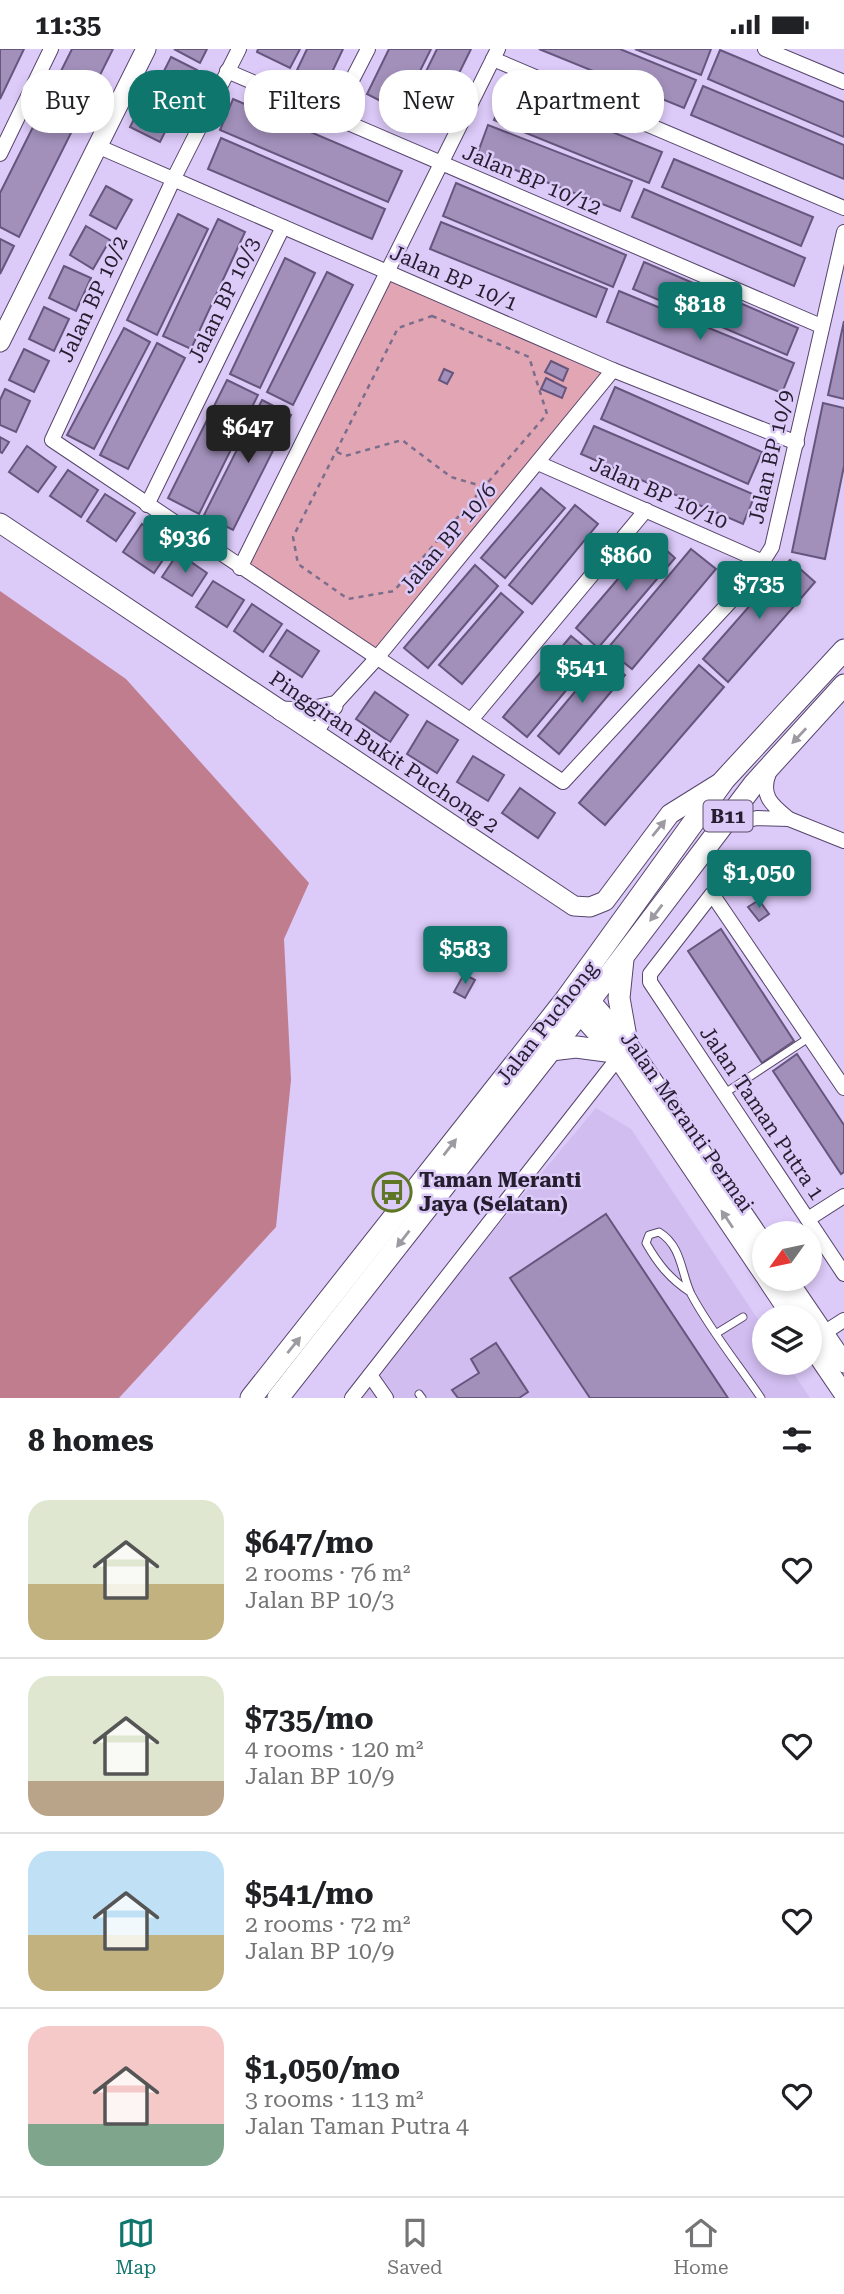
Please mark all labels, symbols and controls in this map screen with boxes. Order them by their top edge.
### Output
text: 11:35 [35,10,101,40]
chip: Buy [21,70,114,133]
chip: Rent [128,70,230,133]
chip: Filters [244,70,365,133]
chip: New [379,70,478,133]
chip: Apartment [492,70,664,133]
street label: Jalan BP 10/12 [459,140,605,220]
street label: Jalan BP 10/2 [53,232,133,366]
street label: Jalan BP 10/3 [183,233,265,367]
street label: Jalan BP 10/1 [386,240,522,316]
pin: $818 [659,282,741,342]
text: $818 [674,291,726,318]
street label: Jalan BP 10/9 [744,388,798,526]
pin: $647 [207,405,289,465]
text: $647 [222,414,274,441]
street label: Jalan BP 10/10 [586,452,732,534]
street label: Jalan BP 10/6 [395,478,501,598]
pin: $936 [144,515,226,575]
text: $936 [159,524,211,551]
pin: $860 [585,533,667,593]
text: $860 [600,542,652,569]
pin: $735 [718,561,800,621]
text: $735 [733,570,785,597]
pin: $541 [541,645,623,705]
text: $541 [556,654,608,681]
street label: Pinggiran Bukit Puchong 2 [265,666,503,838]
one-way arrow [791,727,807,745]
road number: B11 [704,801,752,831]
one-way arrow [651,819,666,836]
pin: $1,050 [702,851,816,910]
text: $1,050 [723,859,795,886]
one-way arrow [650,904,664,922]
pin: $583 [424,927,506,986]
text: $583 [439,935,491,962]
street label: Jalan Puchong [491,956,603,1089]
street label: Jalan Taman Putra 1 [695,1022,829,1204]
street label: Jalan Meranti Permai [616,1027,758,1217]
one-way arrow [443,1139,458,1157]
place label: Taman Meranti Jaya (Selatan) [419,1168,581,1216]
bus stop icon: Taman Meranti Jaya (Selatan) [371,1171,413,1213]
one-way arrow [720,1210,733,1229]
north arrow [752,1221,822,1291]
map controls [752,1221,822,1375]
one-way arrow [395,1229,410,1247]
button: layers [752,1305,822,1375]
one-way arrow [287,1336,302,1354]
icon: filters [778,1421,816,1459]
text: 8 homes [28,1423,154,1458]
text: $647/mo [245,1525,374,1560]
icon: home [84,1528,168,1612]
icon: heart [778,1551,816,1589]
text: 2 rooms · 76 m² [245,1560,411,1587]
text: Jalan BP 10/3 [245,1587,394,1614]
text: $735/mo [245,1701,374,1736]
icon: home [84,1704,168,1788]
icon: heart [778,1727,816,1765]
text: 4 rooms · 120 m² [245,1736,423,1763]
text: Jalan BP 10/9 [245,1763,394,1790]
text: $541/mo [245,1876,374,1911]
icon: home [84,1879,168,1963]
icon: heart [778,1902,816,1940]
text: 2 rooms · 72 m² [245,1911,411,1938]
text: Jalan BP 10/9 [245,1938,394,1965]
text: $1,050/mo [245,2051,400,2086]
icon: home [84,2054,168,2138]
icon: heart [778,2077,816,2115]
text: 3 rooms · 113 m² [245,2086,423,2113]
text: Jalan Taman Putra 4 [245,2113,469,2140]
tab: Map [116,2214,156,2279]
tab: Saved [387,2214,442,2279]
tab: Home [673,2214,728,2279]

